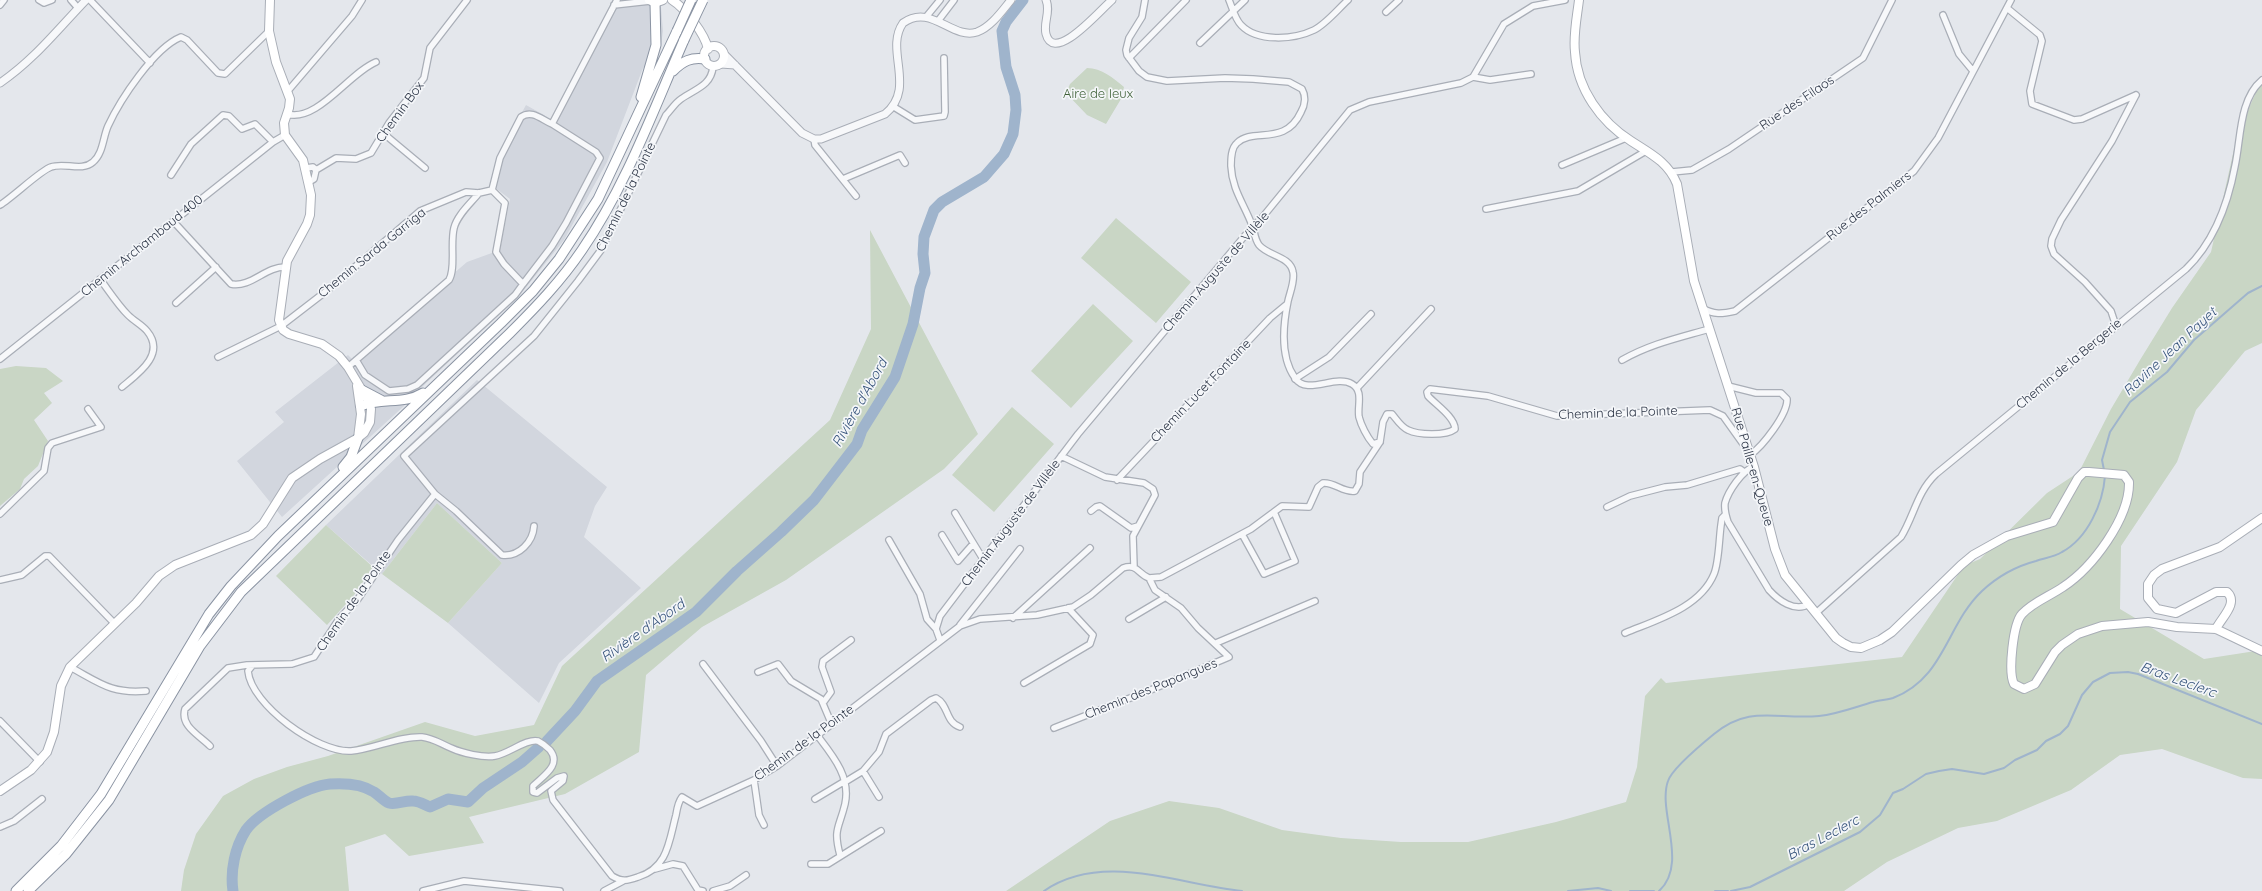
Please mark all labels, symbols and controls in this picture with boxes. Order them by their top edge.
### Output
street label: Rue des Filaos [1757,72,1837,134]
street label: Chemin Box [373,79,427,145]
park label: Aire de Ieux [1063,86,1133,102]
street label: Chemin de la Pointe [593,140,659,254]
street label: Rue des Palmiers [1823,168,1915,244]
street label: Chemin Archambaud 400 [78,192,206,300]
street label: Chemin Sarda Garriga [315,205,429,301]
street label: Chemin Auguste de Villèle [1159,208,1273,336]
water label: Ravine Jean Payet [2120,304,2220,400]
street label: Chemin de la Bergerie [2013,315,2125,413]
street label: Chemin Lucet Fontaine [1148,336,1254,446]
water label: Rivière d'Abord [829,356,891,450]
street label: Chemin de la Pointe [1558,403,1678,423]
street label: Rue Paille-en-Queue [1728,406,1776,528]
street label: Chemin Auguste de Villèle [958,456,1064,590]
street label: Chemin de la Pointe [313,548,395,654]
water label: Rivière d'Abord [598,596,688,666]
street label: Chemin des Papangues [1082,655,1220,723]
water label: Bras Leclerc [2138,659,2218,701]
street label: Chemin de la Pointe [751,702,857,784]
water label: Bras Leclerc [1784,812,1862,864]

